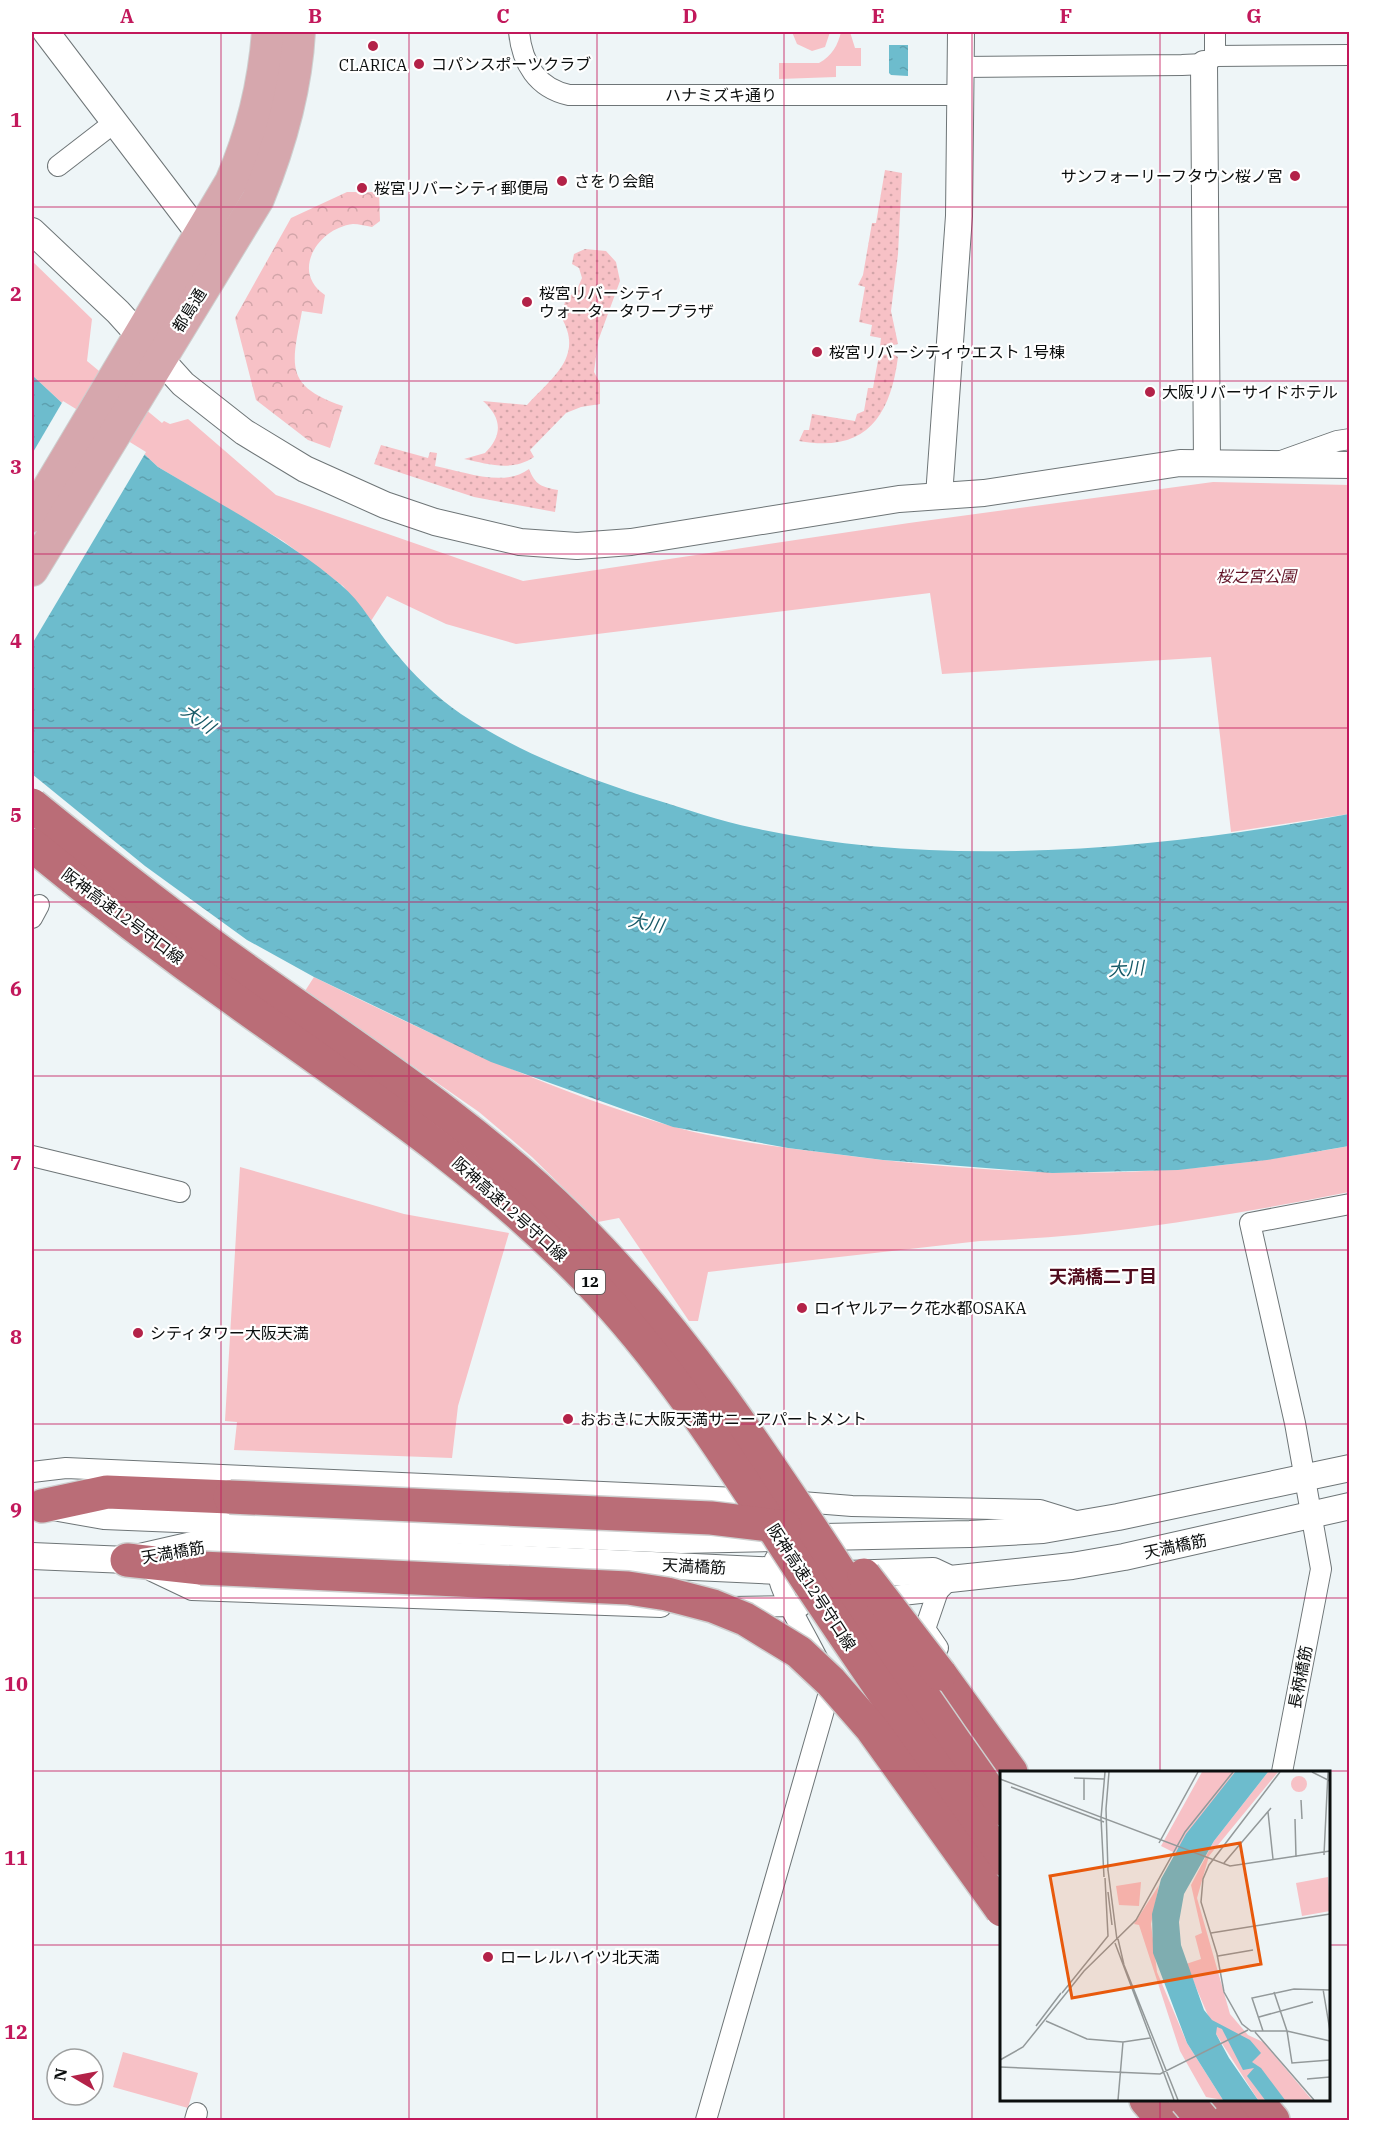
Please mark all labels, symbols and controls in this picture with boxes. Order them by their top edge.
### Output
text: A [120,2,134,29]
text: B [308,2,322,29]
text: C [496,2,510,29]
text: D [682,2,698,29]
text: E [871,2,885,29]
text: F [1060,2,1072,29]
text: G [1246,2,1262,29]
marker: CLARICA [366,39,380,53]
place label: コパンスポーツクラブ [431,54,591,74]
place label: CLARICA [339,55,407,75]
marker: コパンスポーツクラブ [412,57,426,71]
street label: ハナミズキ通り [665,85,777,105]
text: 1 [10,106,22,133]
place label: サンフォーリーフタウン桜ノ宮 [1060,166,1283,186]
marker: サンフォーリーフタウン桜ノ宮 [1288,169,1302,183]
place label: さをり会館 [574,171,654,191]
marker: さをり会館 [555,174,569,188]
place label: 桜宮リバーシティ郵便局 [374,178,549,198]
marker: 桜宮リバーシティ郵便局 [355,181,369,195]
text: 2 [10,280,22,307]
place label: 桜宮リバーシティ ウォータータワープラザ [539,283,714,321]
street label: 都島通 [168,284,210,336]
marker: 桜宮リバーシティ ウォータータワープラザ [520,295,534,309]
place label: 桜宮リバーシティウエスト 1号棟 [829,342,1065,362]
marker: 桜宮リバーシティウエスト 1号棟 [810,345,824,359]
place label: 大阪リバーサイドホテル [1162,382,1338,402]
marker: 大阪リバーサイドホテル [1143,385,1157,399]
text: 3 [10,453,22,480]
park label: 桜之宮公園 [1216,566,1298,586]
text: 4 [10,627,22,654]
water label: 大川 [177,699,221,740]
text: 5 [10,801,22,828]
street label: 阪神高速12号守口線 [58,864,188,968]
water label: 大川 [626,908,668,938]
water label: 大川 [1107,956,1147,981]
text: 6 [10,975,22,1002]
text: 7 [10,1149,22,1176]
street label: 阪神高速12号守口線 [449,1152,571,1266]
district label: 天満橋二丁目 [1049,1265,1157,1288]
road number: 12 [575,1270,605,1294]
place label: ロイヤルアーク花水都OSAKA [814,1298,1027,1318]
marker: ロイヤルアーク花水都OSAKA [795,1301,809,1315]
text: 8 [10,1323,22,1350]
place label: シティタワー大阪天満 [150,1323,309,1343]
marker: シティタワー大阪天満 [131,1326,145,1340]
place label: おおきに大阪天満サニーアパートメント [580,1409,867,1429]
marker: おおきに大阪天満サニーアパートメント [561,1412,575,1426]
text: 9 [10,1496,22,1523]
street label: 阪神高速12号守口線 [764,1520,860,1654]
street label: 天満橋筋 [1142,1530,1208,1562]
street label: 天満橋筋 [140,1537,206,1567]
street label: 天満橋筋 [662,1554,726,1578]
street label: 長柄橋筋 [1284,1644,1316,1710]
text: 10 [4,1670,28,1697]
inset map [1000,1771,1330,2101]
text: 11 [4,1844,28,1871]
place label: ローレルハイツ北天満 [500,1947,660,1967]
marker: ローレルハイツ北天満 [481,1950,495,1964]
text: 12 [4,2018,28,2045]
north arrow [45,2047,105,2107]
text: N [49,2066,71,2082]

